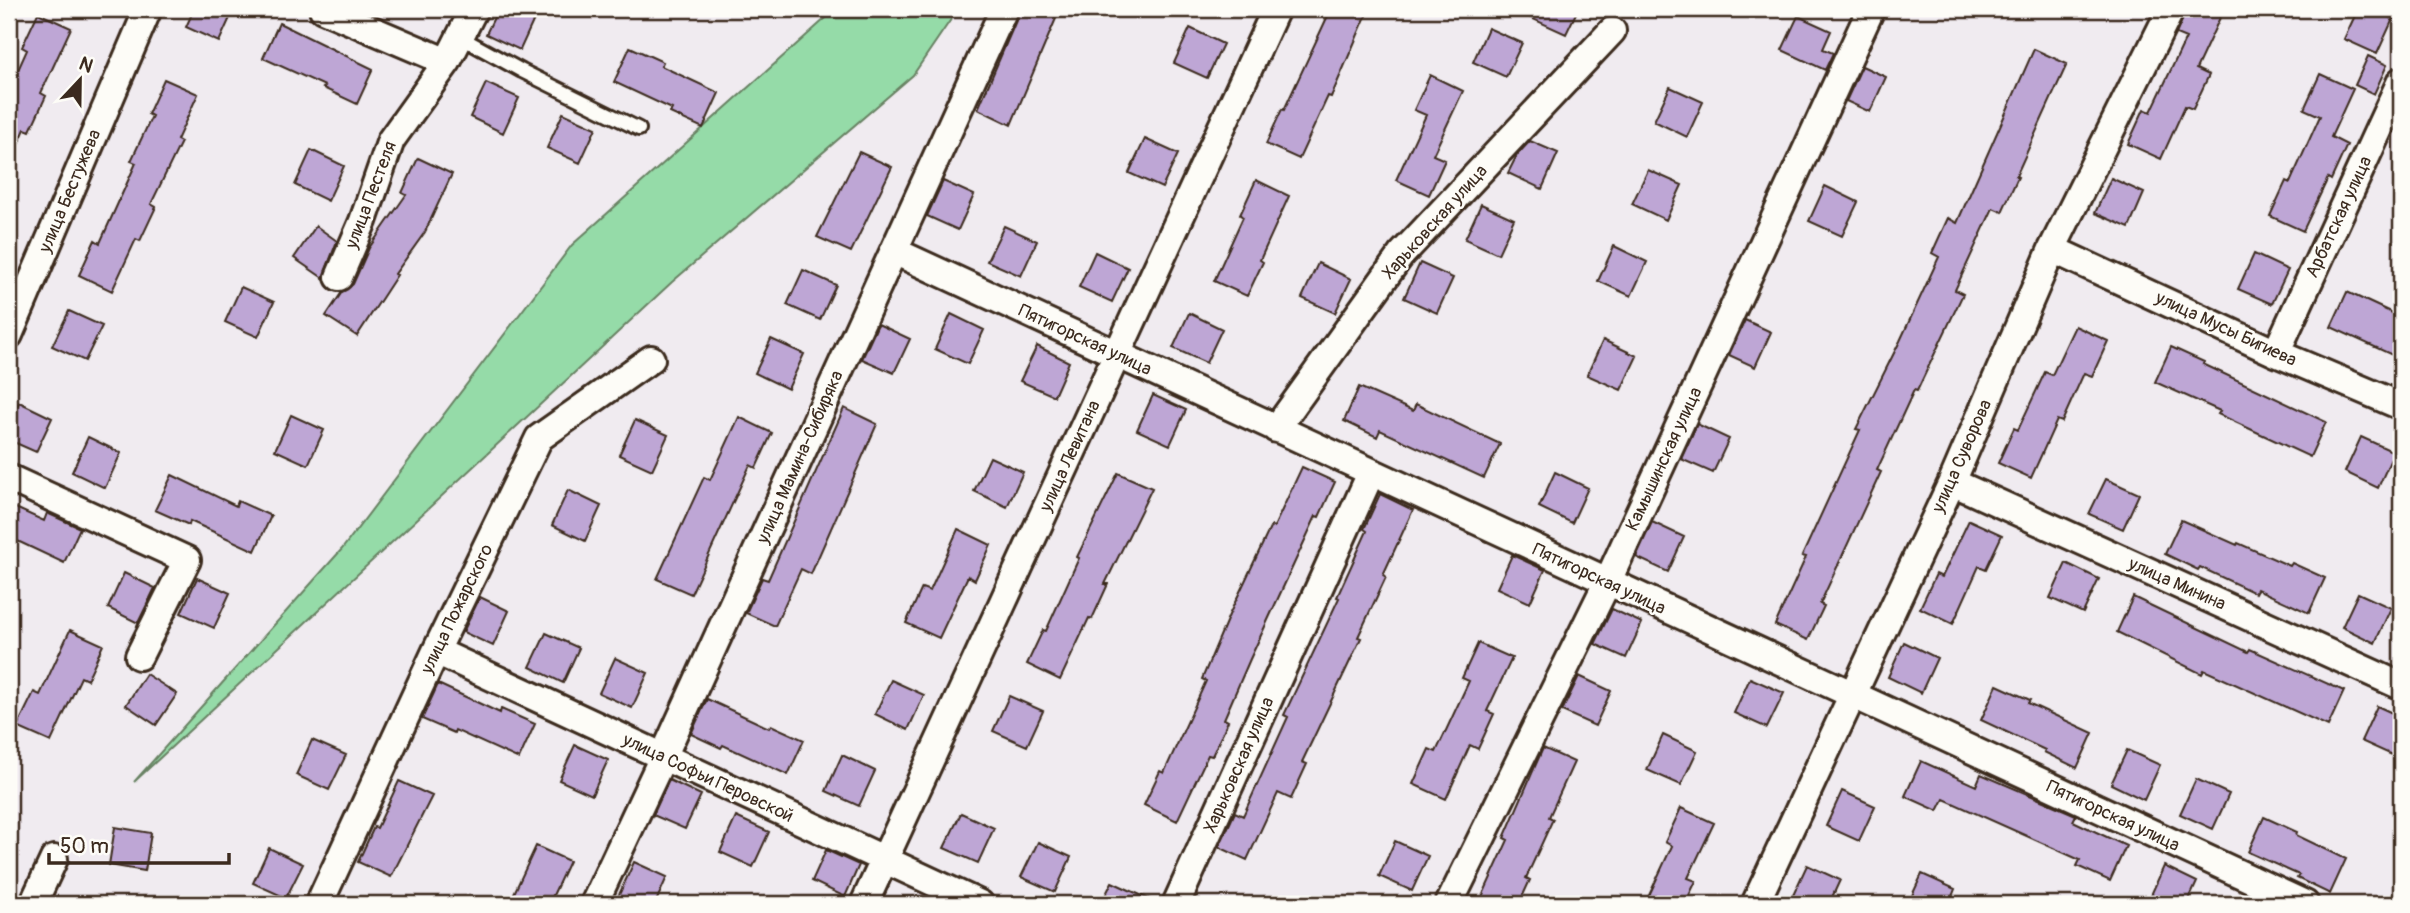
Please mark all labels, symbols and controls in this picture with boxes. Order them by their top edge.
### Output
north arrow [46,46,116,116]
text: N [76,52,97,79]
street label: улица Бестужева [33,126,106,257]
street label: улица Пестеля [340,138,402,253]
street label: Арбатская улица [2301,152,2377,282]
street label: Харьковская улица [1377,160,1493,284]
street label: улица Мусы Бигиева [2151,286,2300,372]
street label: Пятигорская улица [1015,299,1155,381]
street label: улица Мамина-Сибиряка [751,367,849,548]
street label: Камышинская улица [1621,383,1707,535]
street label: улица Суворова [1926,396,1997,517]
street label: улица Левитана [1034,397,1106,516]
street label: Пятигорская улица [1529,538,1669,620]
street label: улица Пожарского [415,540,498,679]
street label: улица Минина [2124,552,2229,616]
street label: Харьковская улица [1199,693,1279,837]
street label: улица Софьи Перовской [618,728,797,828]
street label: Пятигорская улица [2043,775,2183,857]
scale bar [49,822,229,866]
text: 50 m [60,833,109,860]

